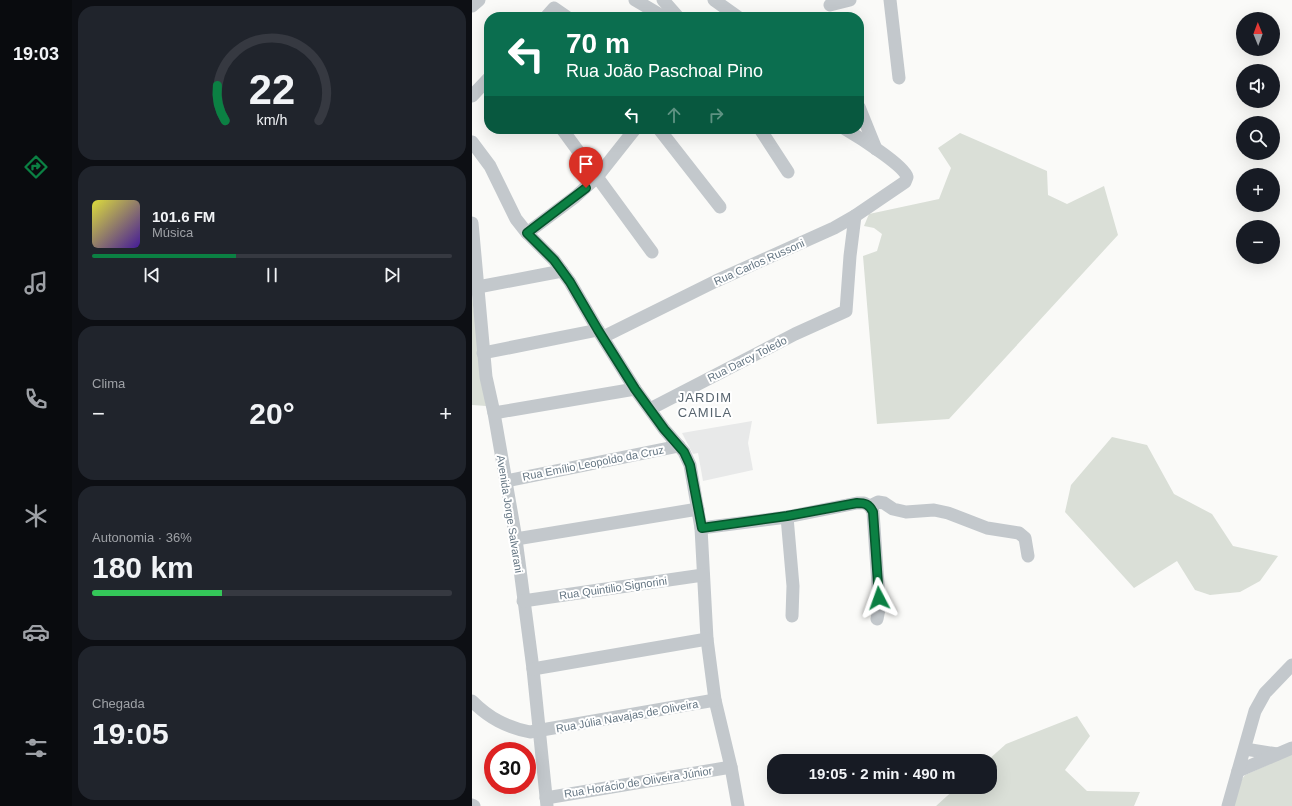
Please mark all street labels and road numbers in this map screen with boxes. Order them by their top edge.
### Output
street label: Rua Carlos Russoni [712,237,806,287]
street label: Rua Darcy Toledo [705,334,789,384]
street label: Rua Emílio Leopoldo da Cruz [521,443,665,483]
street label: Avenida Jorge Salvarani [495,454,525,574]
street label: Rua Quintilio Signorini [558,574,668,602]
street label: Rua Júlia Navajas de Oliveira [555,697,700,734]
street label: Rua Horácio de Oliveira Júnior [563,764,713,800]

